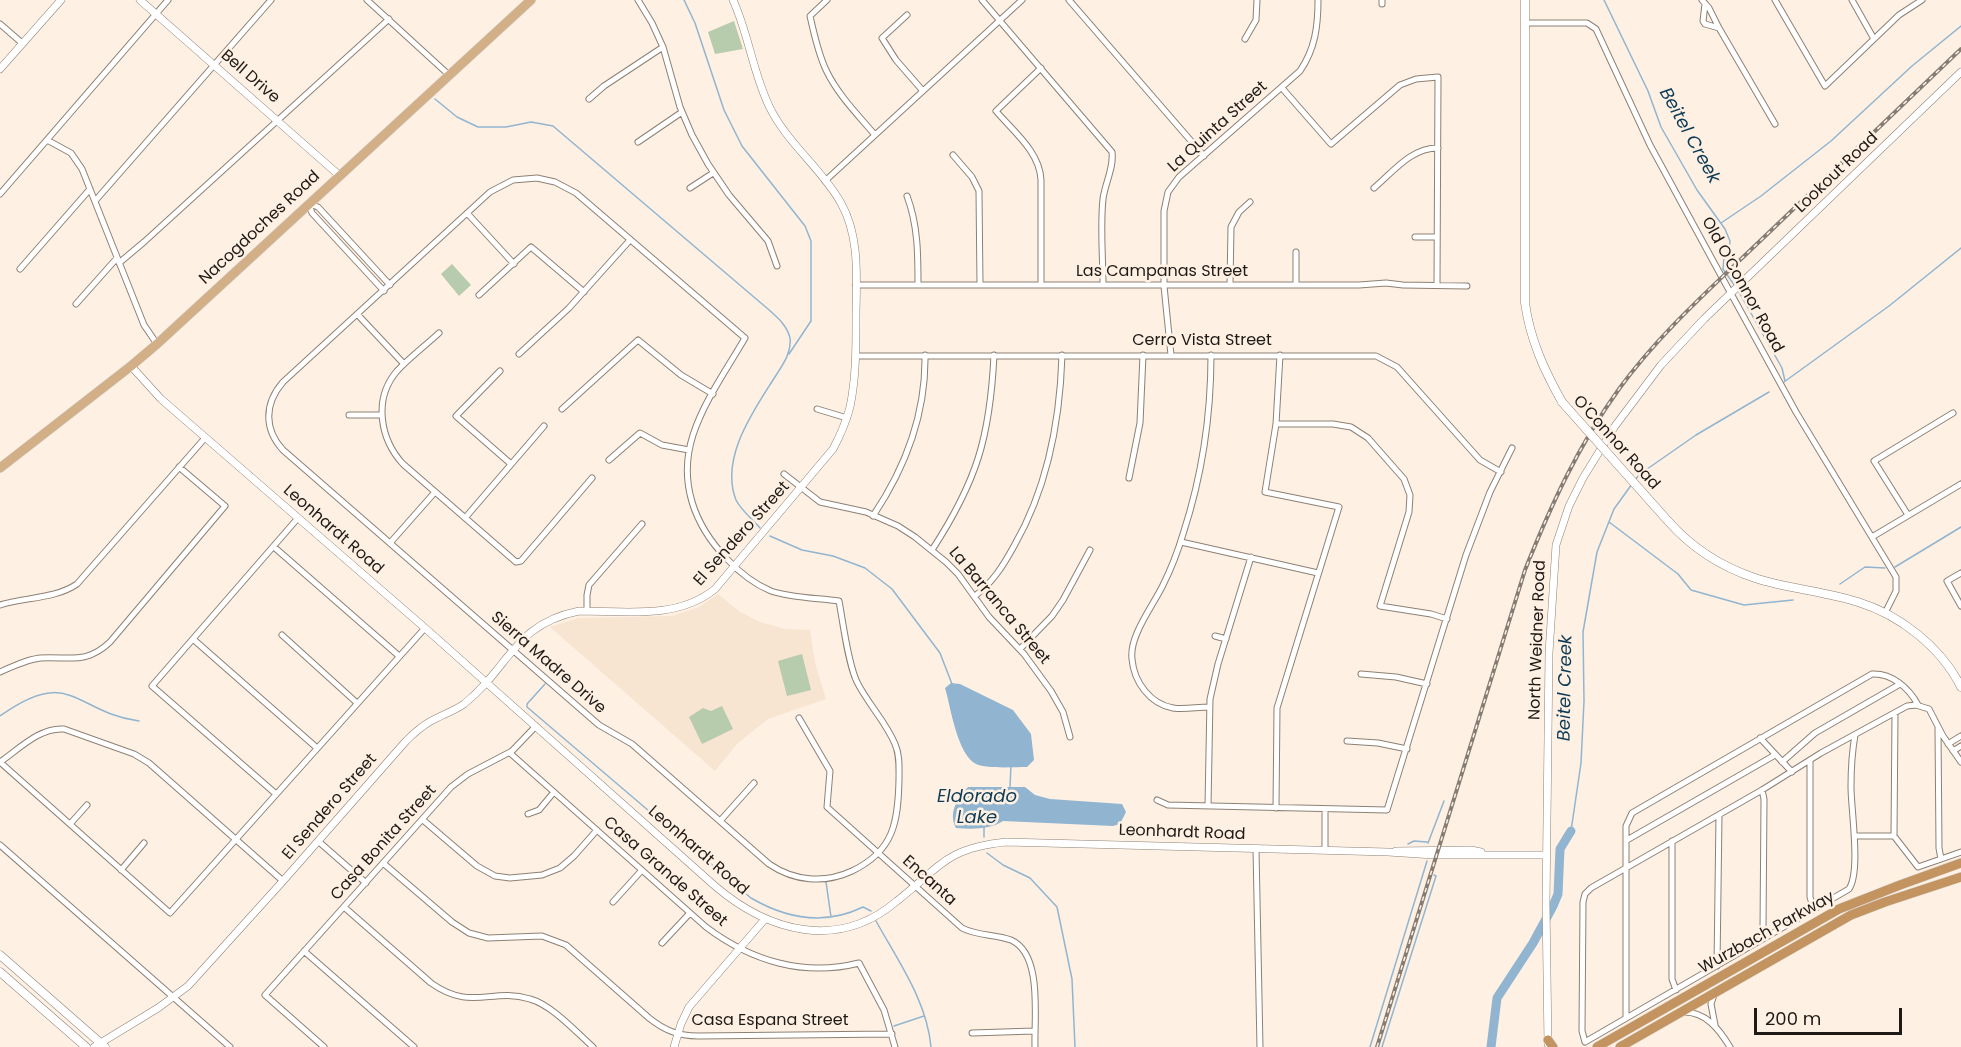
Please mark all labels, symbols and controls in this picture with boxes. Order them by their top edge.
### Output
street label: Bell Drive [217,46,283,108]
street label: La Quinta Street [1164,77,1272,177]
water label: Beitel Creek [1654,84,1724,188]
street label: Lookout Road [1792,129,1882,217]
street label: Nacogdoches Road [196,167,324,289]
street label: Old O'Connor Road [1697,214,1787,356]
street label: Las Campanas Street [1076,262,1248,282]
street label: Cerro Vista Street [1132,331,1272,351]
street label: O'Connor Road [1569,392,1663,494]
street label: El Sendero Street [690,478,794,590]
street label: Leonhardt Road [279,481,387,579]
street label: La Barranca Street [944,543,1054,669]
street label: North Weidner Road [1526,560,1550,720]
street label: Sierra Madre Drive [487,608,609,718]
water label: Beitel Creek [1554,635,1578,741]
street label: El Sendero Street [279,750,381,864]
street label: Casa Bonita Street [327,781,441,905]
water label: Eldorado Lake [937,786,1017,828]
street label: Leonhardt Road [644,802,752,900]
street label: Casa Grande Street [599,813,731,931]
street label: Leonhardt Road [1118,821,1246,845]
street label: Encanta [898,852,960,910]
street label: Wurzbach Parkway [1696,888,1838,978]
scale bar [1757,996,1906,1034]
text: 200 m [1765,1006,1821,1031]
street label: Casa Espana Street [692,1011,848,1031]

